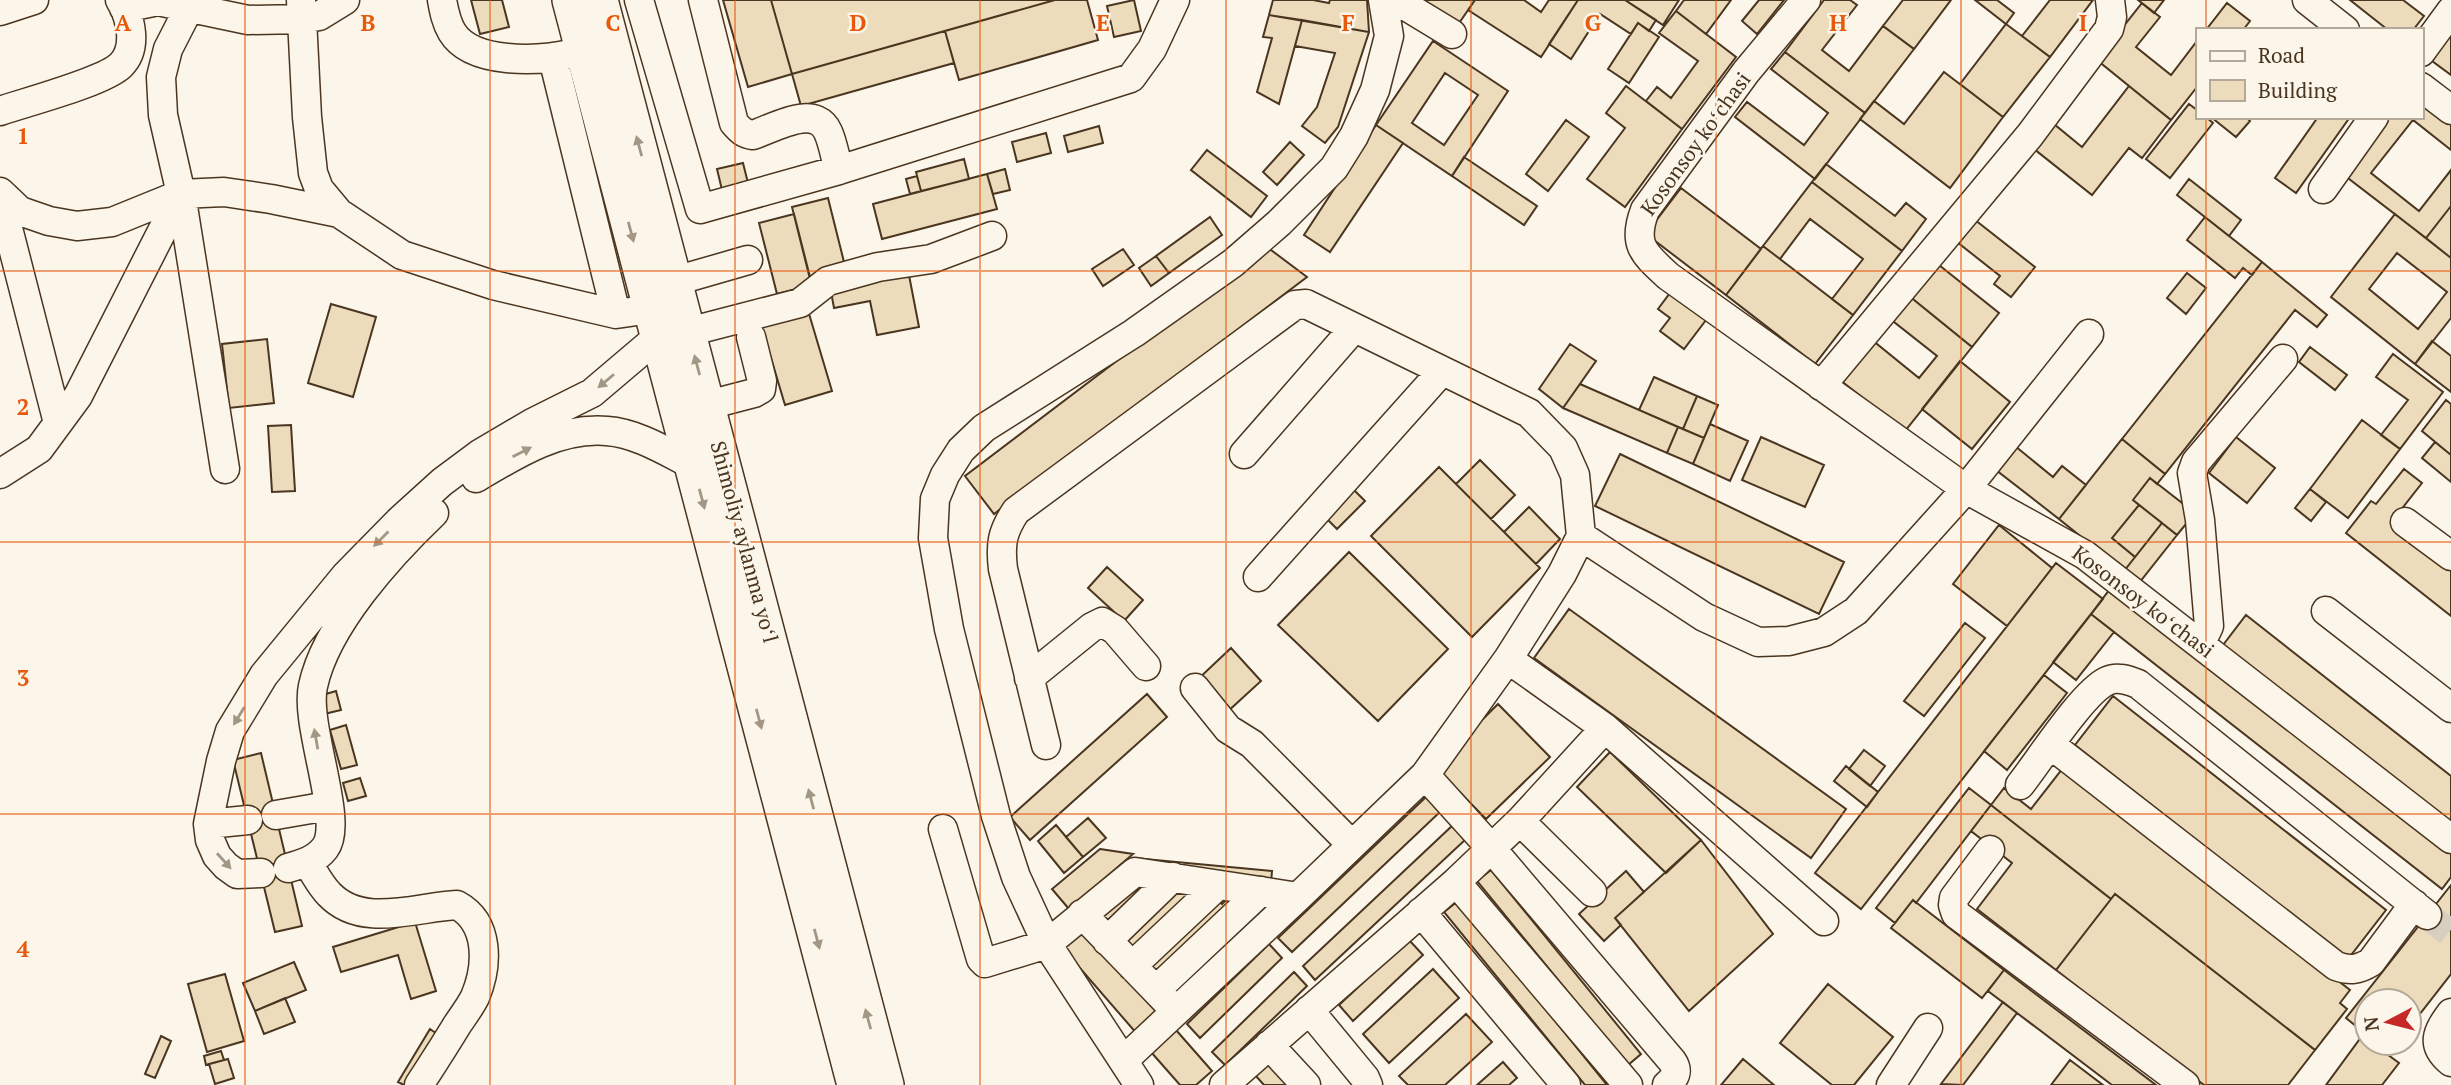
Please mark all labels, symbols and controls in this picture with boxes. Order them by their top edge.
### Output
text: A [115,7,132,38]
text: B [361,7,376,38]
text: C [606,7,621,38]
text: D [850,7,867,38]
text: E [1096,7,1110,38]
text: F [1341,7,1355,38]
text: G [1585,7,1602,38]
text: H [1829,7,1847,38]
text: I [2079,7,2087,38]
legend [2196,28,2423,119]
text: Road [2258,41,2305,69]
street label: Kosonsoy koʻchasi [1634,66,1757,221]
text: Building [2258,76,2338,104]
text: 1 [17,120,30,151]
one-way arrow [633,134,644,156]
one-way arrow [626,221,637,243]
one-way arrow [692,355,702,376]
one-way arrow [597,373,614,388]
text: 2 [17,391,30,422]
street label: Shimoliy aylanma yoʻl [705,438,785,646]
one-way arrow [512,446,532,458]
one-way arrow [697,488,708,510]
one-way arrow [373,531,390,547]
street label: Kosonsoy koʻchasi [2067,539,2220,664]
text: 3 [17,662,30,693]
one-way arrow [232,706,245,725]
one-way arrow [755,709,765,730]
one-way arrow [310,728,321,750]
one-way arrow [805,788,816,810]
one-way arrow [216,853,232,870]
one-way arrow [812,929,823,951]
text: 4 [17,933,30,964]
north arrow [2353,987,2423,1057]
one-way arrow [863,1008,873,1029]
text: N [2357,1015,2384,1033]

